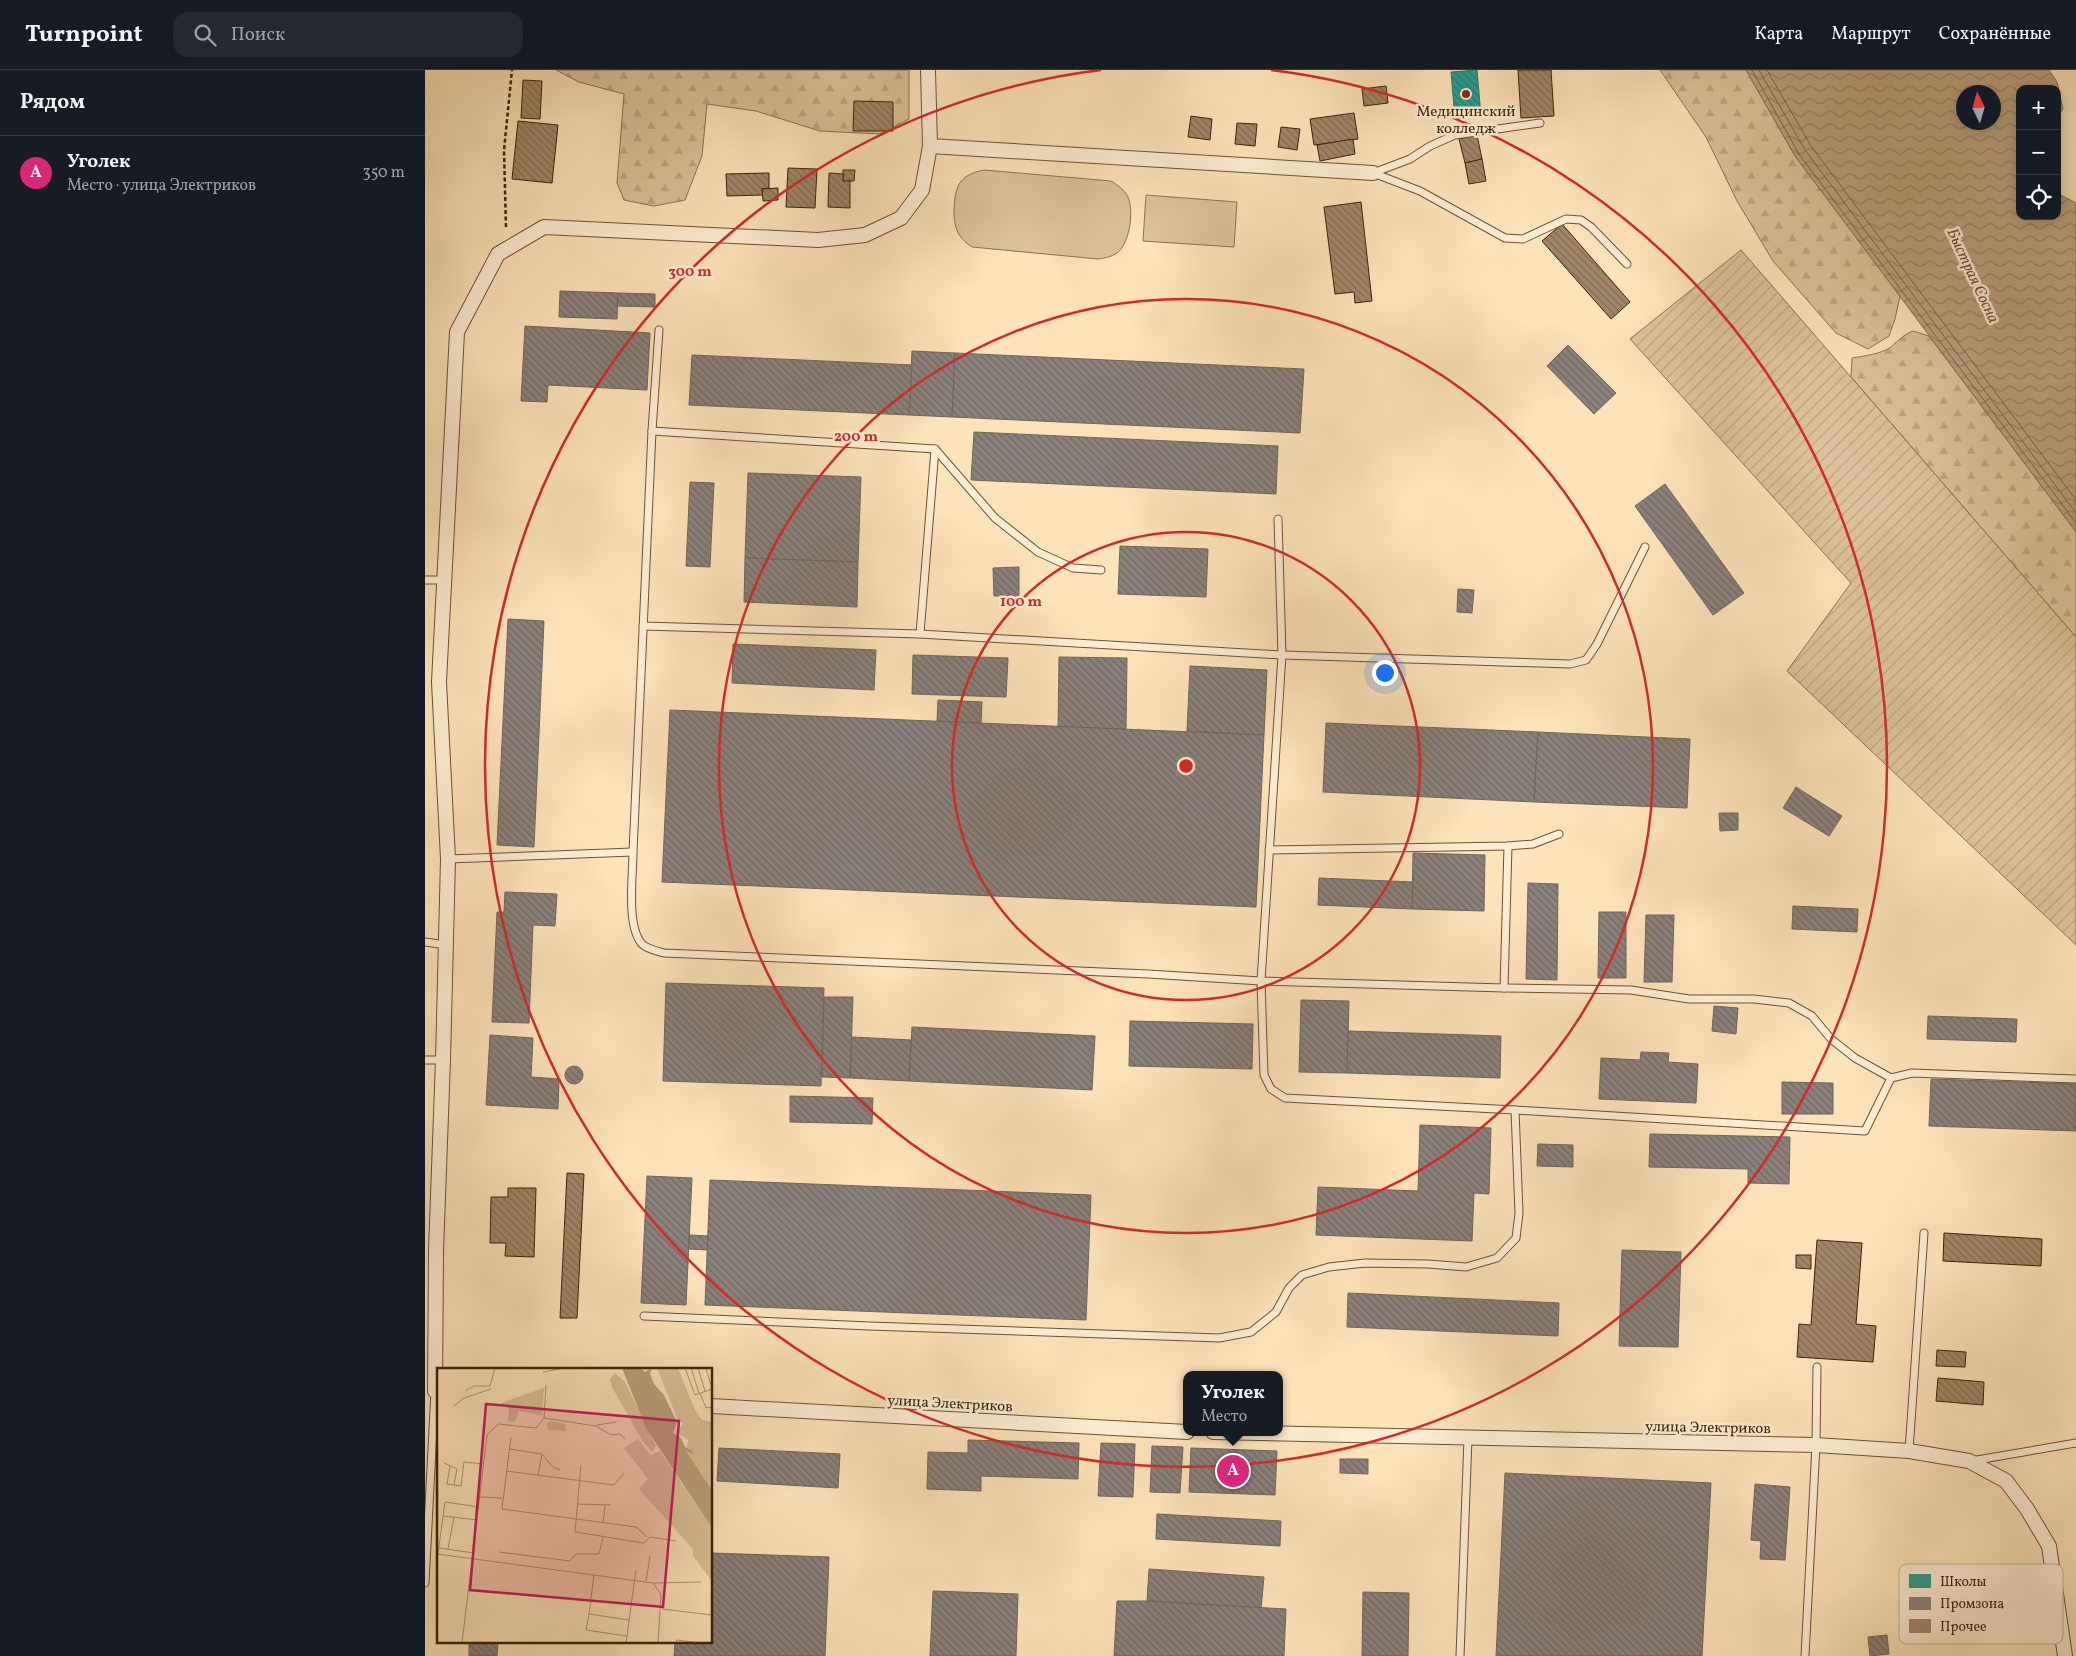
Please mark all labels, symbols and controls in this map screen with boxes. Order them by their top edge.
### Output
search box [173,12,523,57]
text: Turnpoint [25,18,143,52]
icon: search [191,21,219,49]
text: Поиск [231,22,285,48]
text: Карта [1754,22,1803,47]
text: Маршрут [1831,22,1911,47]
text: Сохранённые [1939,22,2051,47]
north arrow [1956,85,2001,130]
map controls [2016,85,2061,220]
button: + [2016,85,2061,130]
text: Рядом [20,88,85,117]
marker: Медицинский колледж [1460,88,1472,100]
place label: Медицинский колледж [1417,102,1515,140]
button: − [2016,130,2061,175]
text: Уголек [67,149,130,175]
text: A [30,162,42,184]
text: 350 m [362,162,405,184]
text: Место · улица Электриков [67,175,256,197]
button: locate [2016,175,2061,220]
water label: Быстрая Сосна [1941,225,2004,327]
text: 300 m [668,262,712,283]
text: 200 m [834,427,878,448]
text: 100 m [1000,592,1043,613]
your location [1372,660,1398,686]
centre of rings [1177,757,1195,775]
inset map [437,1368,713,1644]
popup [1183,1371,1283,1436]
text: Уголек [1201,1380,1265,1406]
street label: улица Электриков [887,1391,1013,1418]
text: Место [1201,1406,1247,1428]
street label: улица Электриков [1645,1417,1771,1440]
pin: A [1217,1452,1249,1490]
legend [1899,1564,2063,1644]
text: Школы [1940,1573,1986,1592]
text: Промзона [1940,1595,2004,1614]
text: Прочее [1940,1618,1987,1637]

